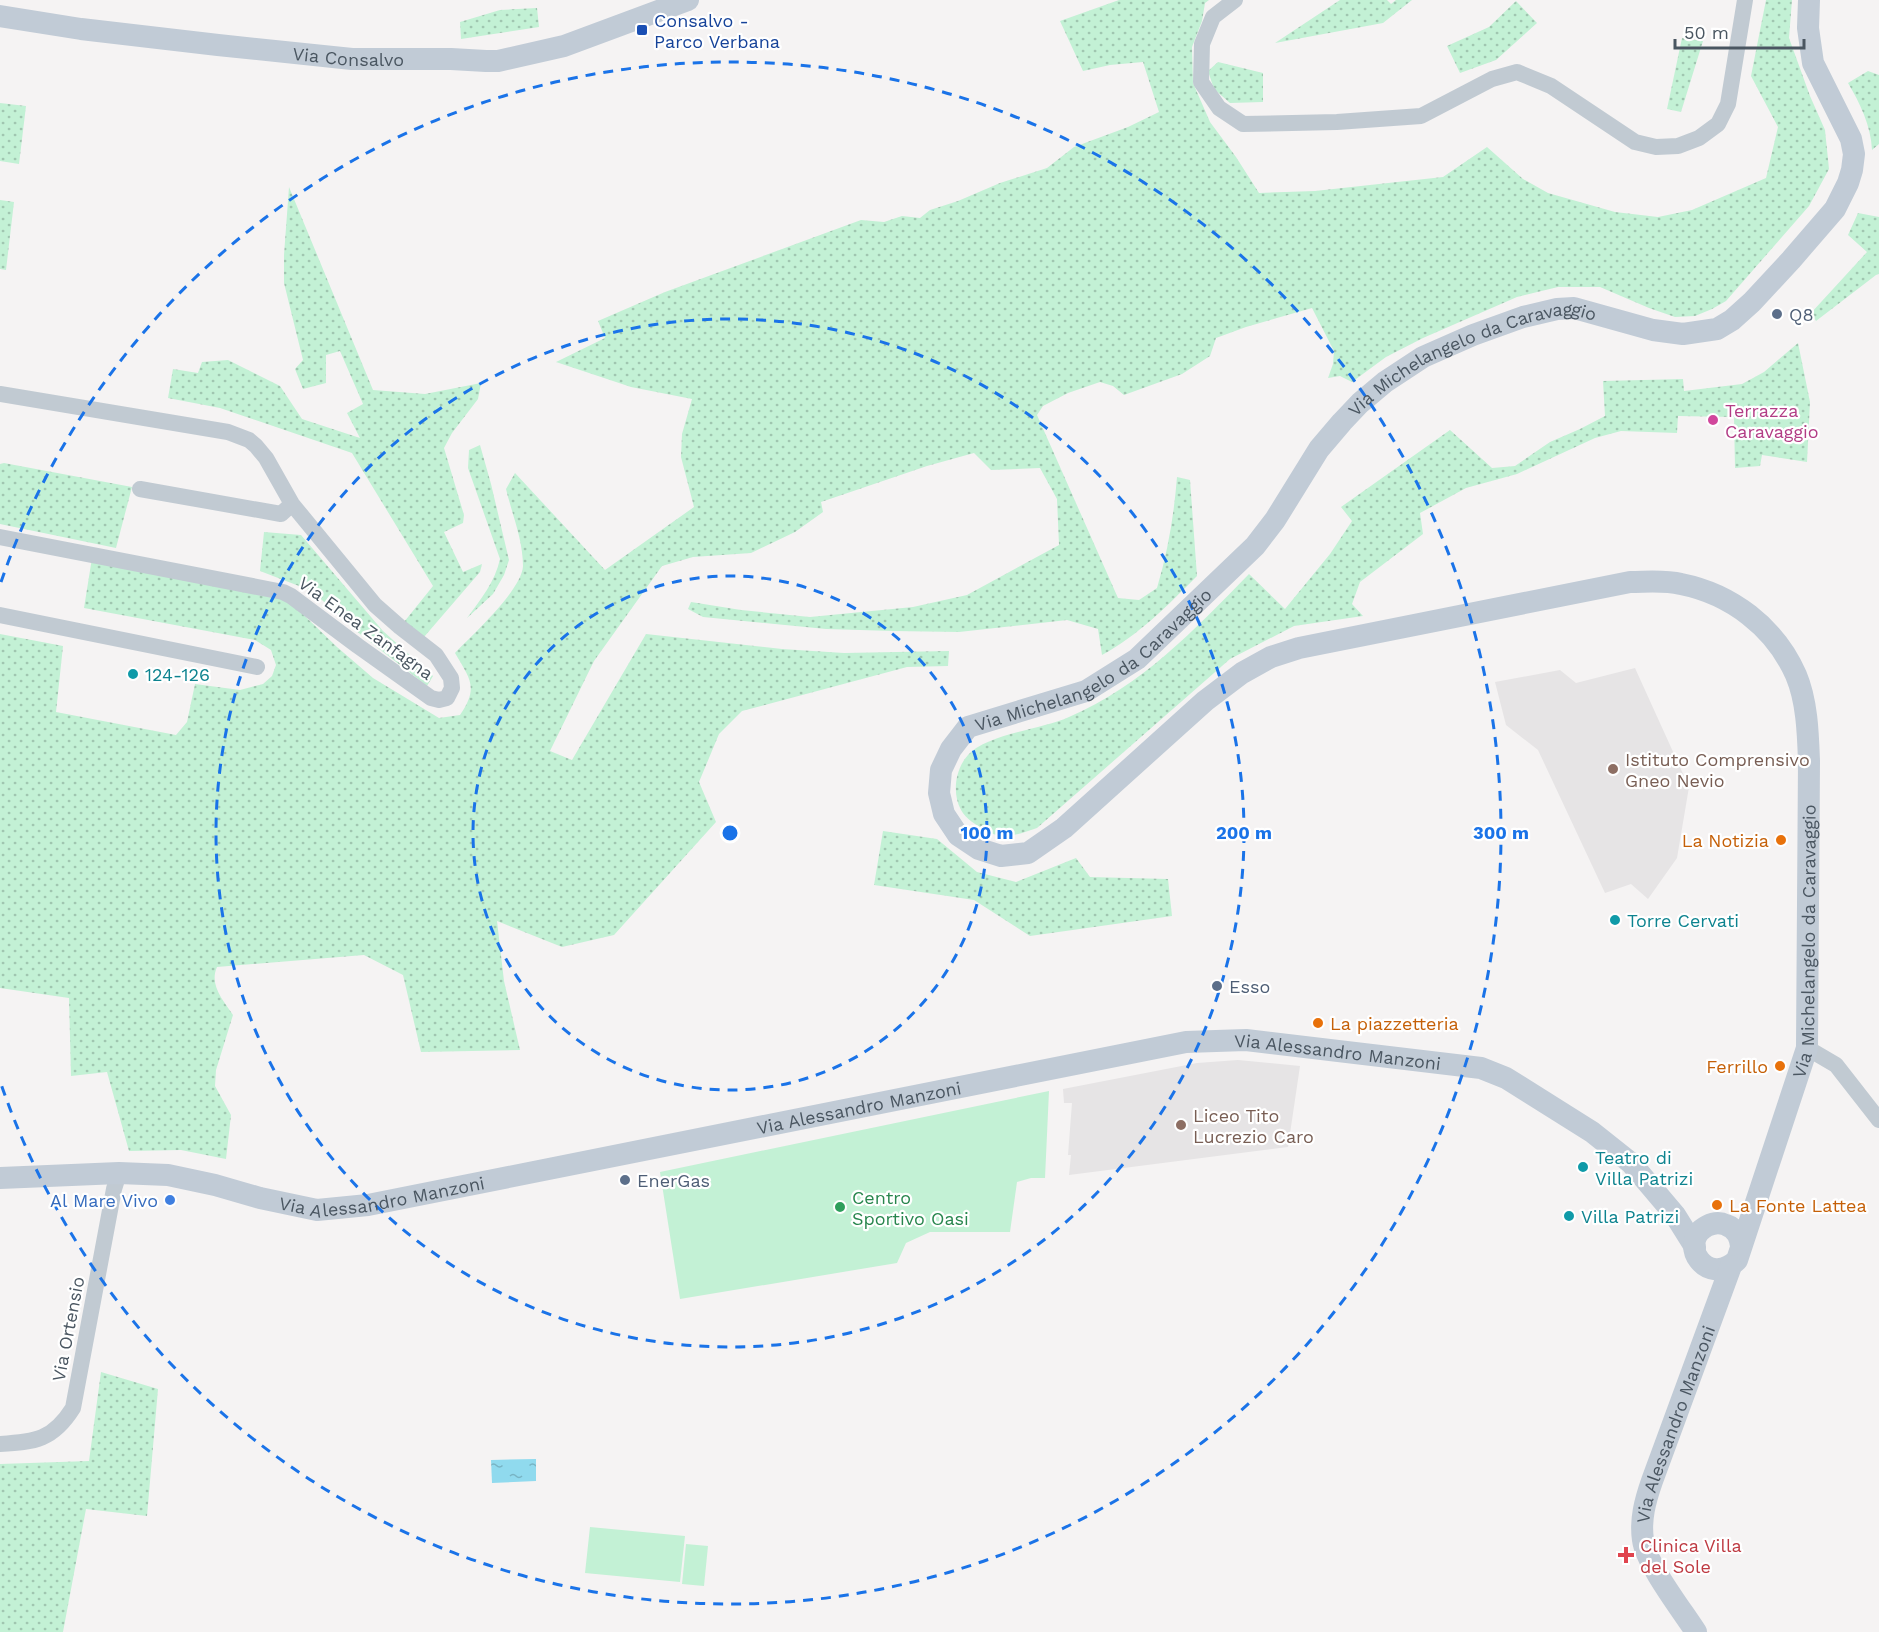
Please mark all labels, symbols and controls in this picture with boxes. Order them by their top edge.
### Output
place label: Consalvo - Parco Verbana [654,10,780,52]
scale bar [1675,12,1804,50]
text: 50 m [1684,22,1729,43]
marker: Consalvo - Parco Verbana [635,23,649,37]
street label: Via Consalvo [292,42,404,70]
street label: Via Michelangelo da Caravaggio [1343,297,1599,420]
place label: Q8 [1789,304,1814,325]
marker: Q8 [1770,307,1784,321]
place label: Terrazza Caravaggio [1725,400,1819,442]
marker: Terrazza Caravaggio [1706,413,1720,427]
street label: Via Enea Zanfagna [295,572,437,684]
street label: Via Michelangelo da Caravaggio [972,583,1215,735]
place label: 124-126 [145,664,210,685]
marker: 124-126 [126,667,140,681]
place label: Istituto Comprensivo Gneo Nevio [1625,749,1810,791]
marker: Istituto Comprensivo Gneo Nevio [1606,762,1620,776]
street label: Via Michelangelo da Caravaggio [1787,804,1819,1081]
text: 100 m [960,822,1014,843]
text: 200 m [1216,822,1272,843]
text: 300 m [1473,822,1529,843]
centre of rings [720,823,740,843]
place label: La Notizia [1682,830,1769,851]
marker: La Notizia [1774,833,1788,847]
place label: Torre Cervati [1627,910,1739,931]
marker: Torre Cervati [1608,913,1622,927]
place label: Esso [1229,976,1270,997]
marker: Esso [1210,979,1224,993]
place label: La piazzetteria [1330,1013,1459,1034]
marker: La piazzetteria [1311,1016,1325,1030]
street label: Via Alessandro Manzoni [1234,1029,1442,1074]
place label: Ferrillo [1706,1056,1768,1077]
marker: Ferrillo [1773,1059,1787,1073]
street label: Via Alessandro Manzoni [755,1077,963,1138]
place label: Liceo Tito Lucrezio Caro [1193,1105,1314,1147]
marker: Liceo Tito Lucrezio Caro [1174,1118,1188,1132]
place label: Teatro di Villa Patrizi [1595,1147,1693,1189]
marker: Teatro di Villa Patrizi [1576,1160,1590,1174]
place label: EnerGas [637,1170,710,1191]
street label: Via Alessandro Manzoni [277,1172,486,1221]
marker: EnerGas [618,1173,632,1187]
place label: Centro Sportivo Oasi [852,1187,969,1229]
place label: Al Mare Vivo [50,1190,158,1211]
marker: Al Mare Vivo [163,1193,177,1207]
place label: La Fonte Lattea [1729,1195,1867,1216]
marker: La Fonte Lattea [1710,1198,1724,1212]
marker: Centro Sportivo Oasi [833,1200,847,1214]
place label: Villa Patrizi [1581,1206,1679,1227]
marker: Villa Patrizi [1562,1209,1576,1223]
street label: Via Ortensio [48,1275,88,1383]
street label: Via Alessandro Manzoni [1632,1323,1719,1524]
place label: Clinica Villa del Sole [1640,1535,1742,1577]
marker: Clinica Villa del Sole [1617,1546,1635,1564]

